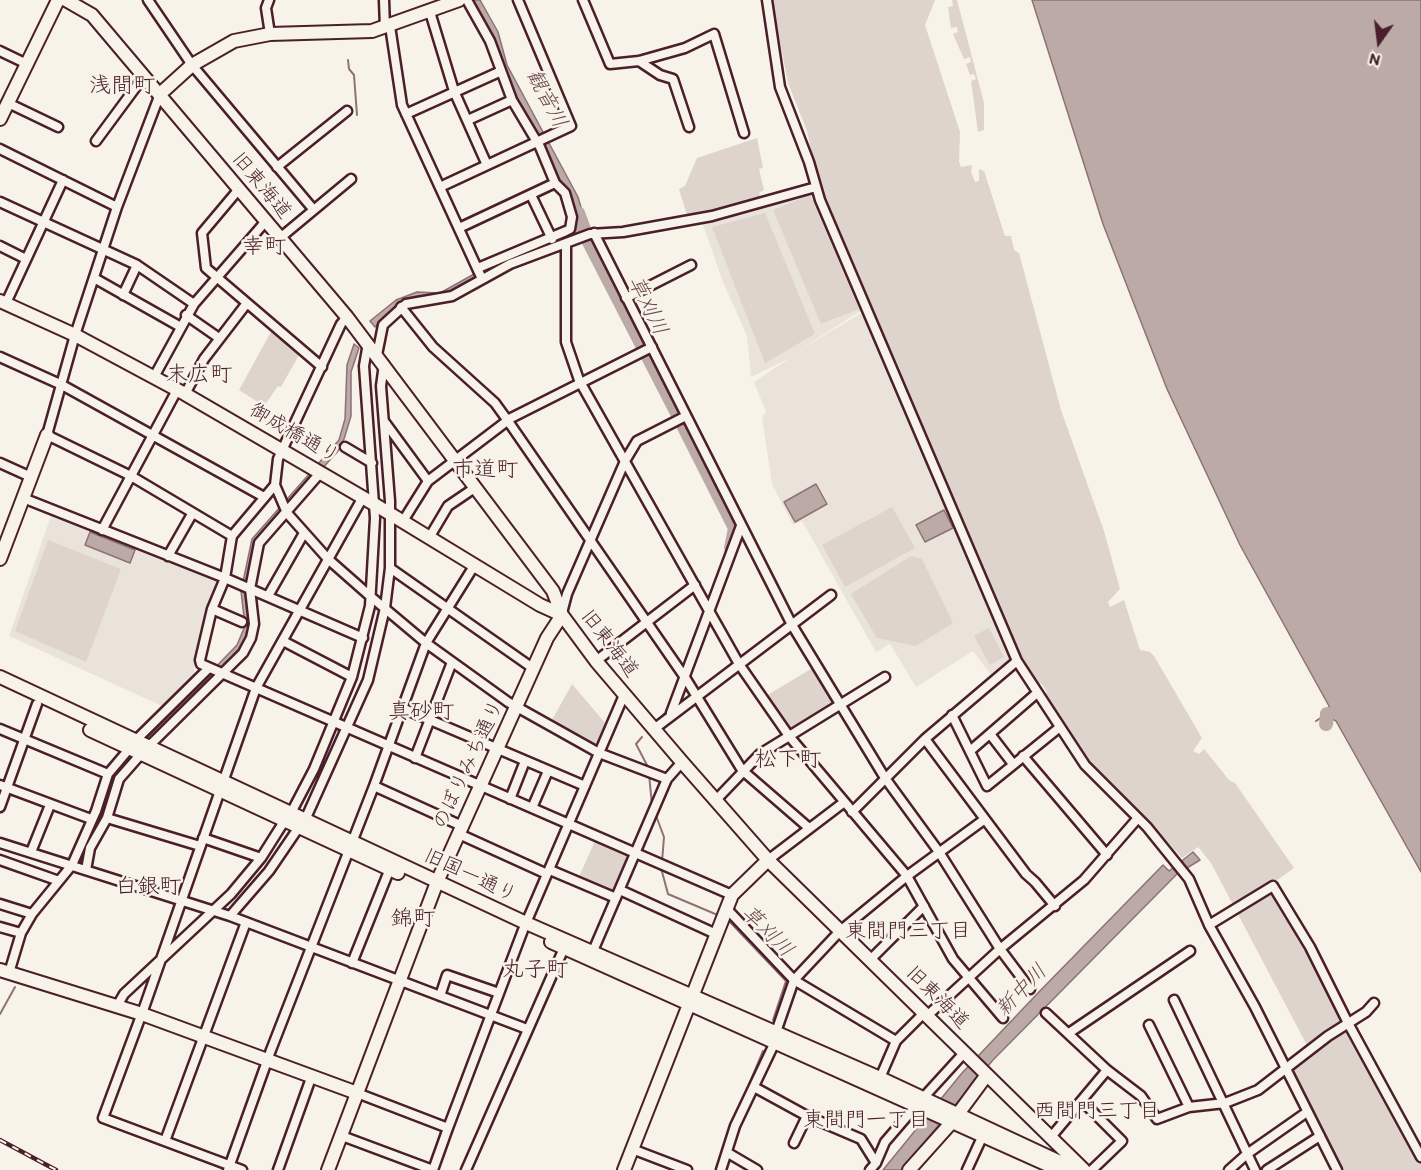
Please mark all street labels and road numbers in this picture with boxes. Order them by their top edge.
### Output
street label: 旧東海道 [226,148,296,224]
street label: 御成橋通り [245,399,343,469]
street label: 旧東海道 [575,605,643,683]
street label: のぼりみち通り [429,696,509,834]
street label: 旧国一通り [420,844,520,908]
street label: 旧東海道 [900,961,974,1035]

